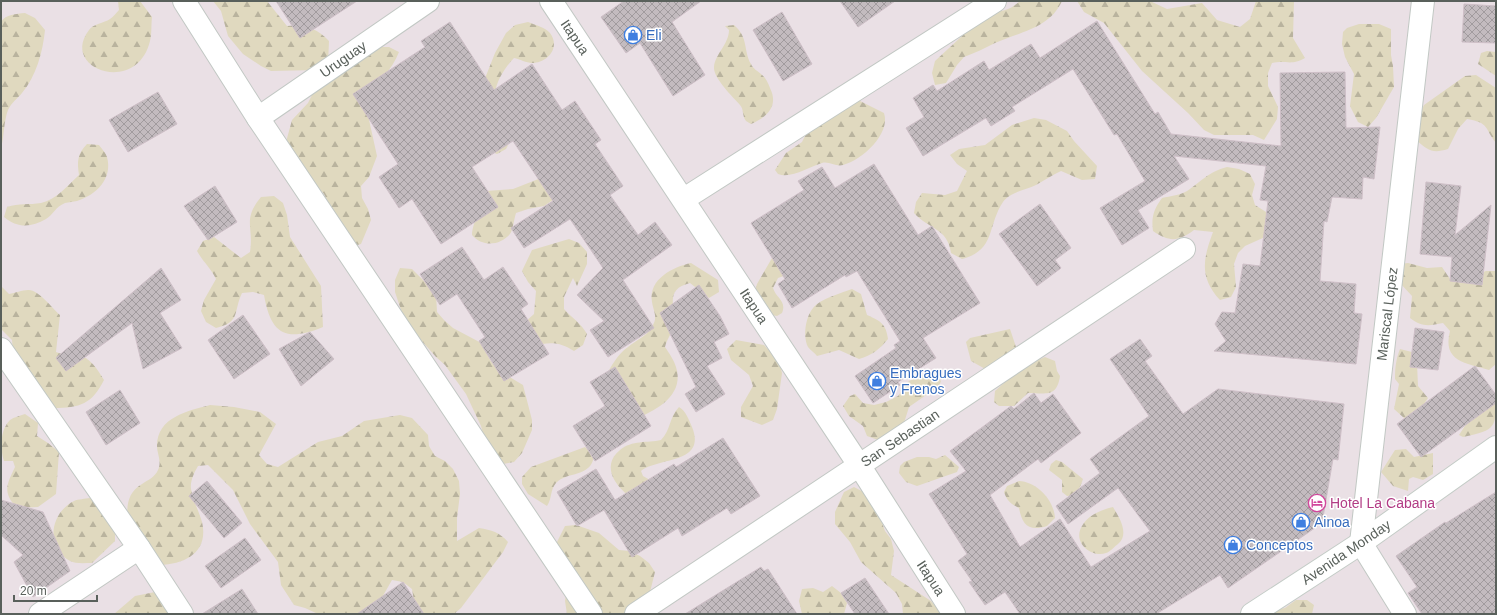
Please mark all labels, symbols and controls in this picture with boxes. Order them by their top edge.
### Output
street label: Itapua [557,16,593,58]
shop icon: Eli [623,25,643,45]
place label: Eli [646,27,662,43]
street label: Uruguay [317,37,369,81]
street label: Mariscal López [1373,266,1401,362]
street label: Itapua [737,285,771,327]
place label: Embragues y Frenos [890,365,962,397]
shop icon: Embragues y Frenos [867,371,887,391]
street label: San Sebastian [858,406,942,470]
hotel icon: Hotel La Cabana [1307,493,1327,513]
place label: Hotel La Cabana [1330,495,1435,511]
shop icon: Ainoa [1291,512,1311,532]
place label: Ainoa [1314,514,1350,530]
street label: Avenida Monday [1298,516,1394,588]
shop icon: Conceptos [1223,535,1243,555]
place label: Conceptos [1246,537,1313,553]
street label: Itapua [914,557,948,599]
scale bar [14,577,97,603]
text: 20 m [20,584,47,598]

